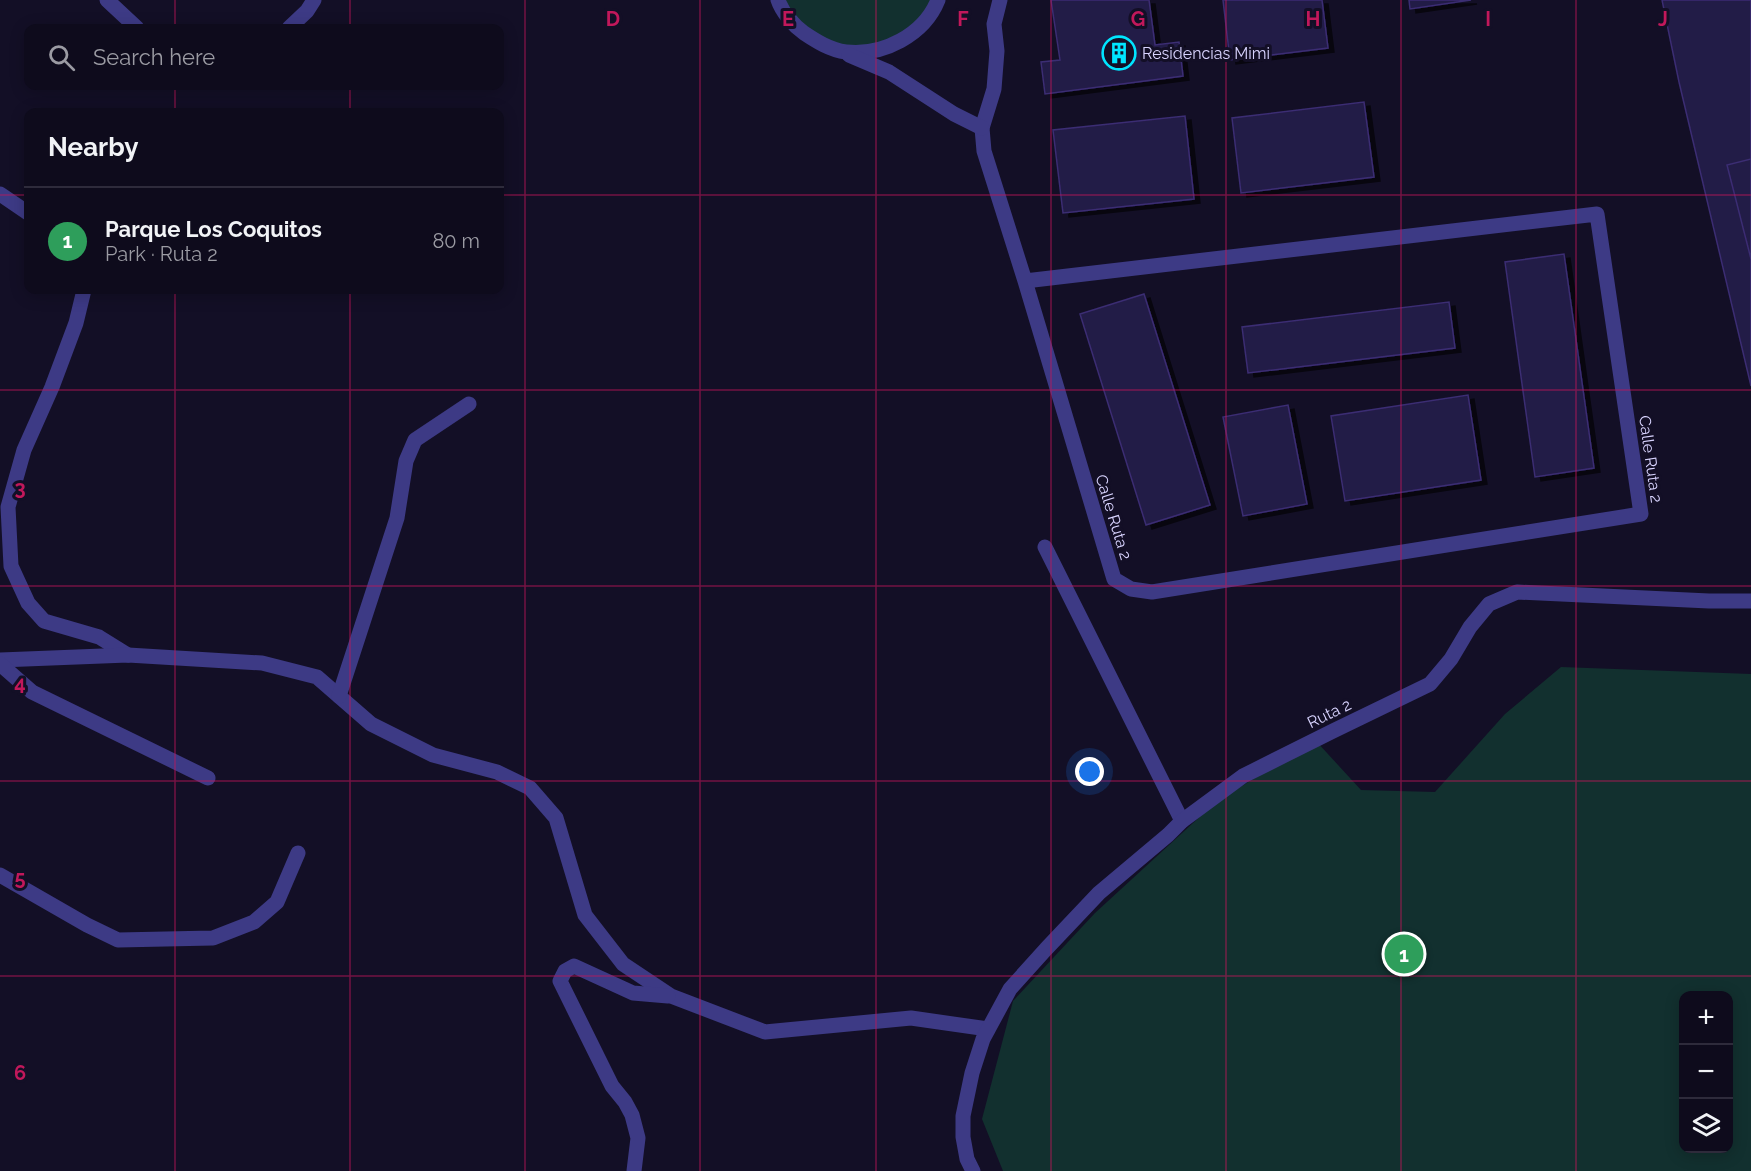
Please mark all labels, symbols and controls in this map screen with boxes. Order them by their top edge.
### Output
text: D [606,7,620,31]
text: E [782,7,794,31]
text: F [957,7,969,31]
text: G [1131,7,1145,31]
text: H [1306,7,1320,31]
text: I [1485,7,1491,31]
text: J [1658,7,1668,31]
search box [24,24,504,90]
building icon: Residencias Mimi [1101,35,1137,71]
icon: search [45,41,78,74]
text: Search here [93,44,215,70]
place label: Residencias Mimi [1142,44,1270,63]
text: Nearby [48,132,138,162]
text: Parque Los Coquitos [105,216,322,242]
text: 1 [63,229,72,253]
text: 80 m [432,229,480,253]
text: Park · Ruta 2 [105,242,218,266]
street label: Calle Ruta 2 [1635,414,1666,504]
street label: Calle Ruta 2 [1092,472,1136,562]
text: 3 [14,476,26,500]
text: 4 [14,671,26,695]
street label: Ruta 2 [1304,695,1354,732]
your location [1075,757,1104,786]
text: 5 [14,866,26,890]
pin: 1 [1384,932,1424,976]
map controls [1679,991,1733,1153]
button: + [1679,991,1733,1045]
button: − [1679,1045,1733,1099]
text: 6 [14,1061,26,1085]
button: layers [1679,1099,1733,1153]

